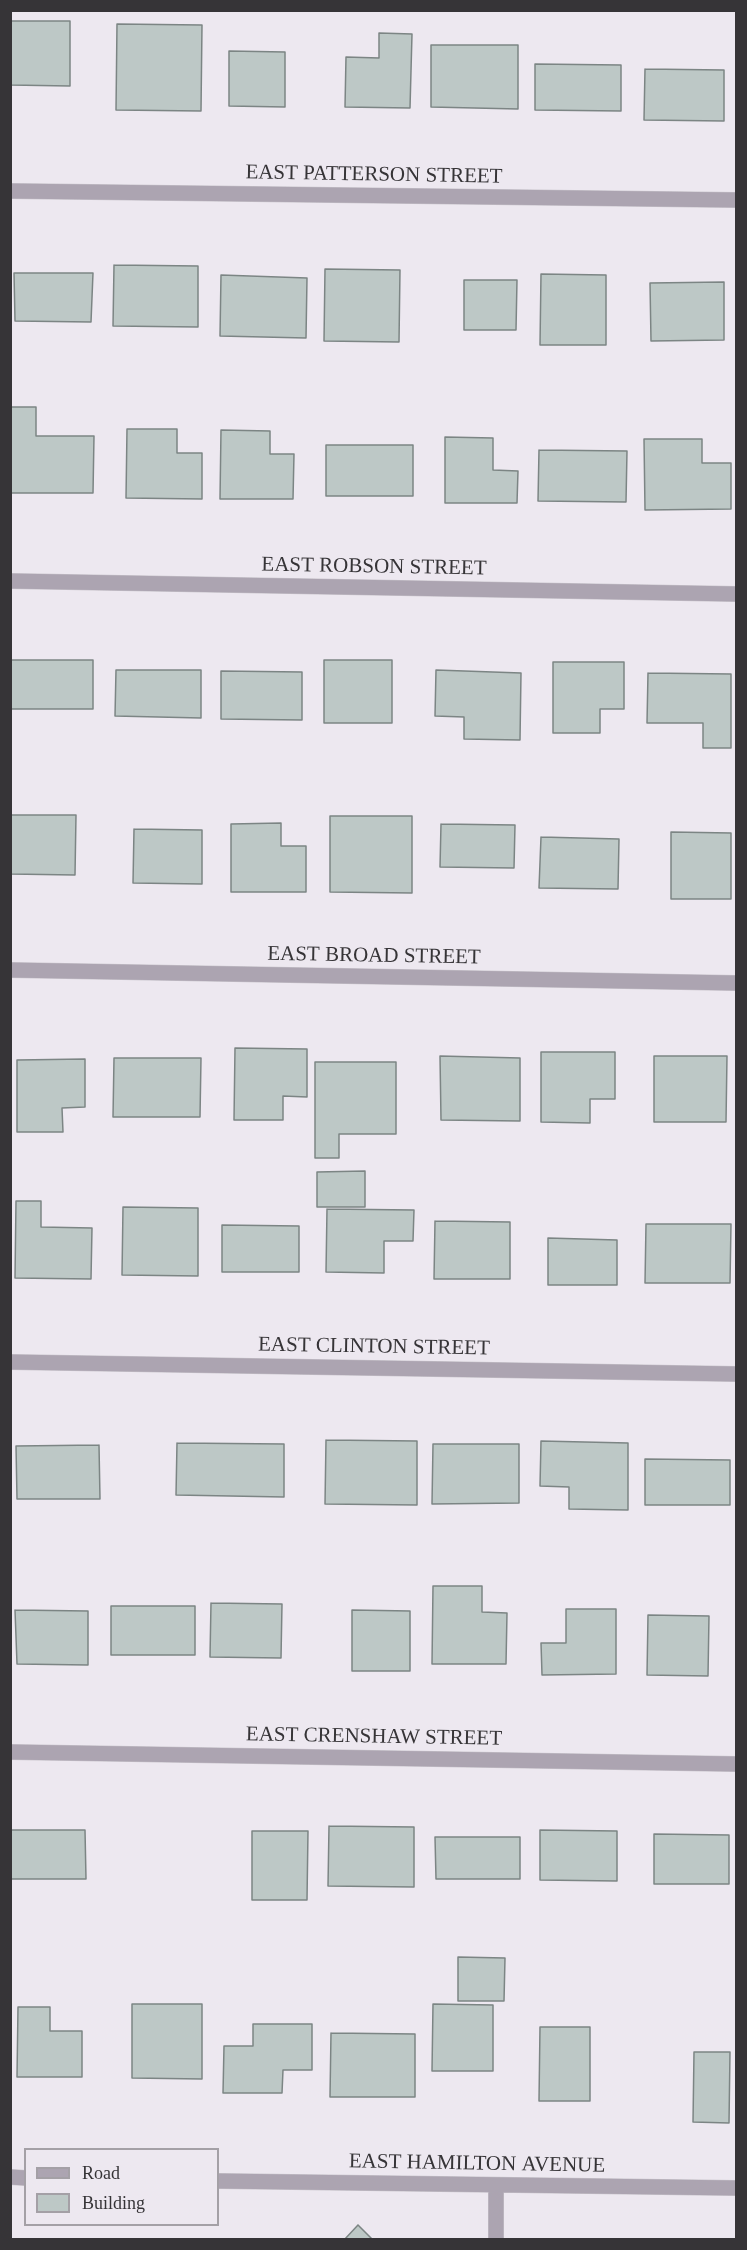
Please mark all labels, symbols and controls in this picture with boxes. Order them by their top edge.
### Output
street label: EAST PATTERSON STREET [245,160,503,190]
street label: EAST ROBSON STREET [261,552,487,582]
street label: EAST BROAD STREET [267,942,481,970]
street label: EAST CLINTON STREET [258,1332,490,1362]
street label: EAST CRENSHAW STREET [246,1722,502,1752]
legend [24,2148,219,2226]
street label: EAST HAMILTON AVENUE [349,2149,605,2179]
text: Road [82,2163,120,2183]
text: Building [82,2193,145,2213]

